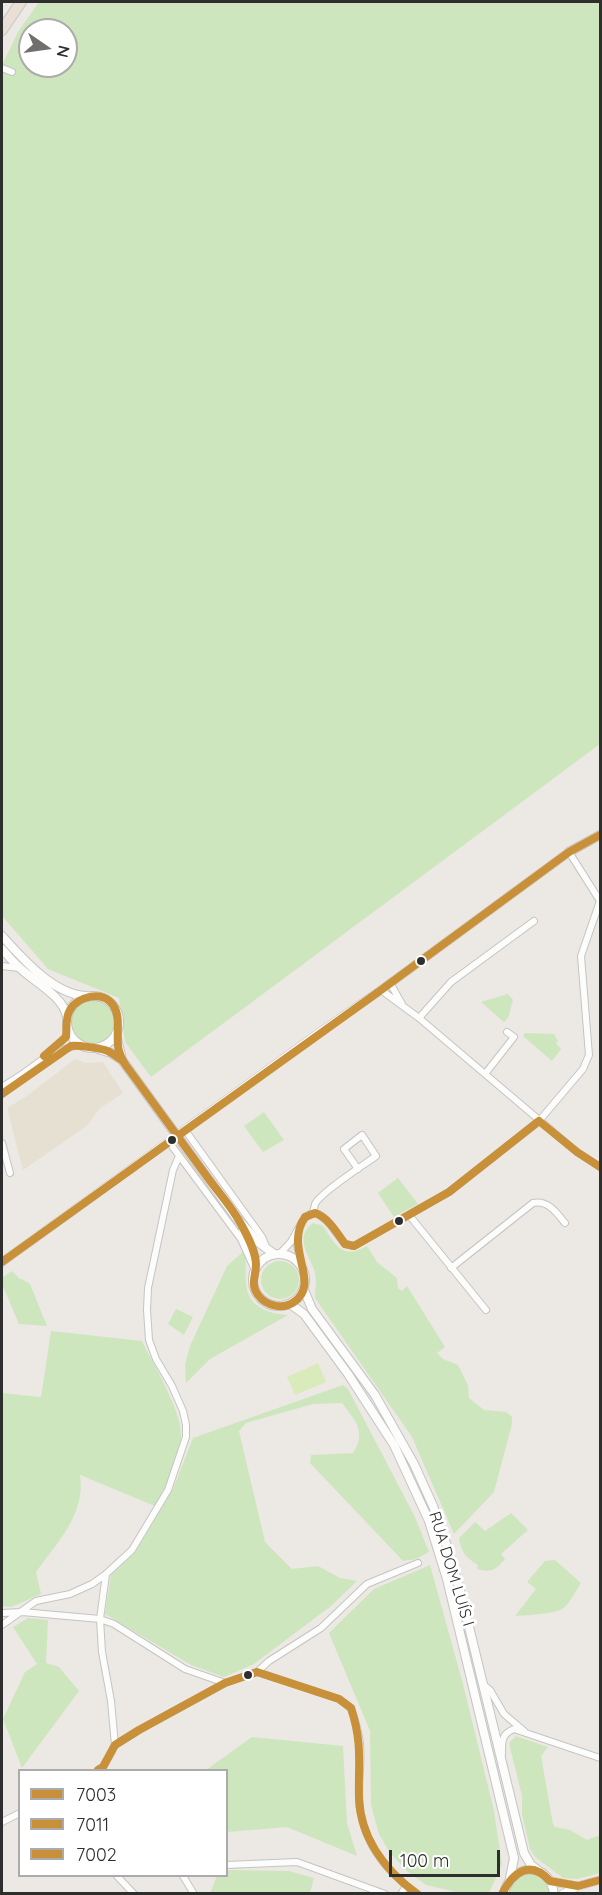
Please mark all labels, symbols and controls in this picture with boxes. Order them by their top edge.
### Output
north arrow [18,18,78,78]
text: N [53,44,75,60]
unlabelled marker [415,955,427,967]
unlabelled marker [166,1134,178,1146]
unlabelled marker [393,1215,405,1227]
street label: RUA DOM LUÍS I [424,1509,478,1629]
unlabelled marker [242,1669,254,1681]
legend [18,1769,228,1877]
text: 7003 [76,1783,116,1806]
text: 7011 [76,1813,109,1836]
scale bar [392,1838,503,1876]
text: 7002 [76,1843,117,1866]
text: 100 m [400,1849,449,1872]

